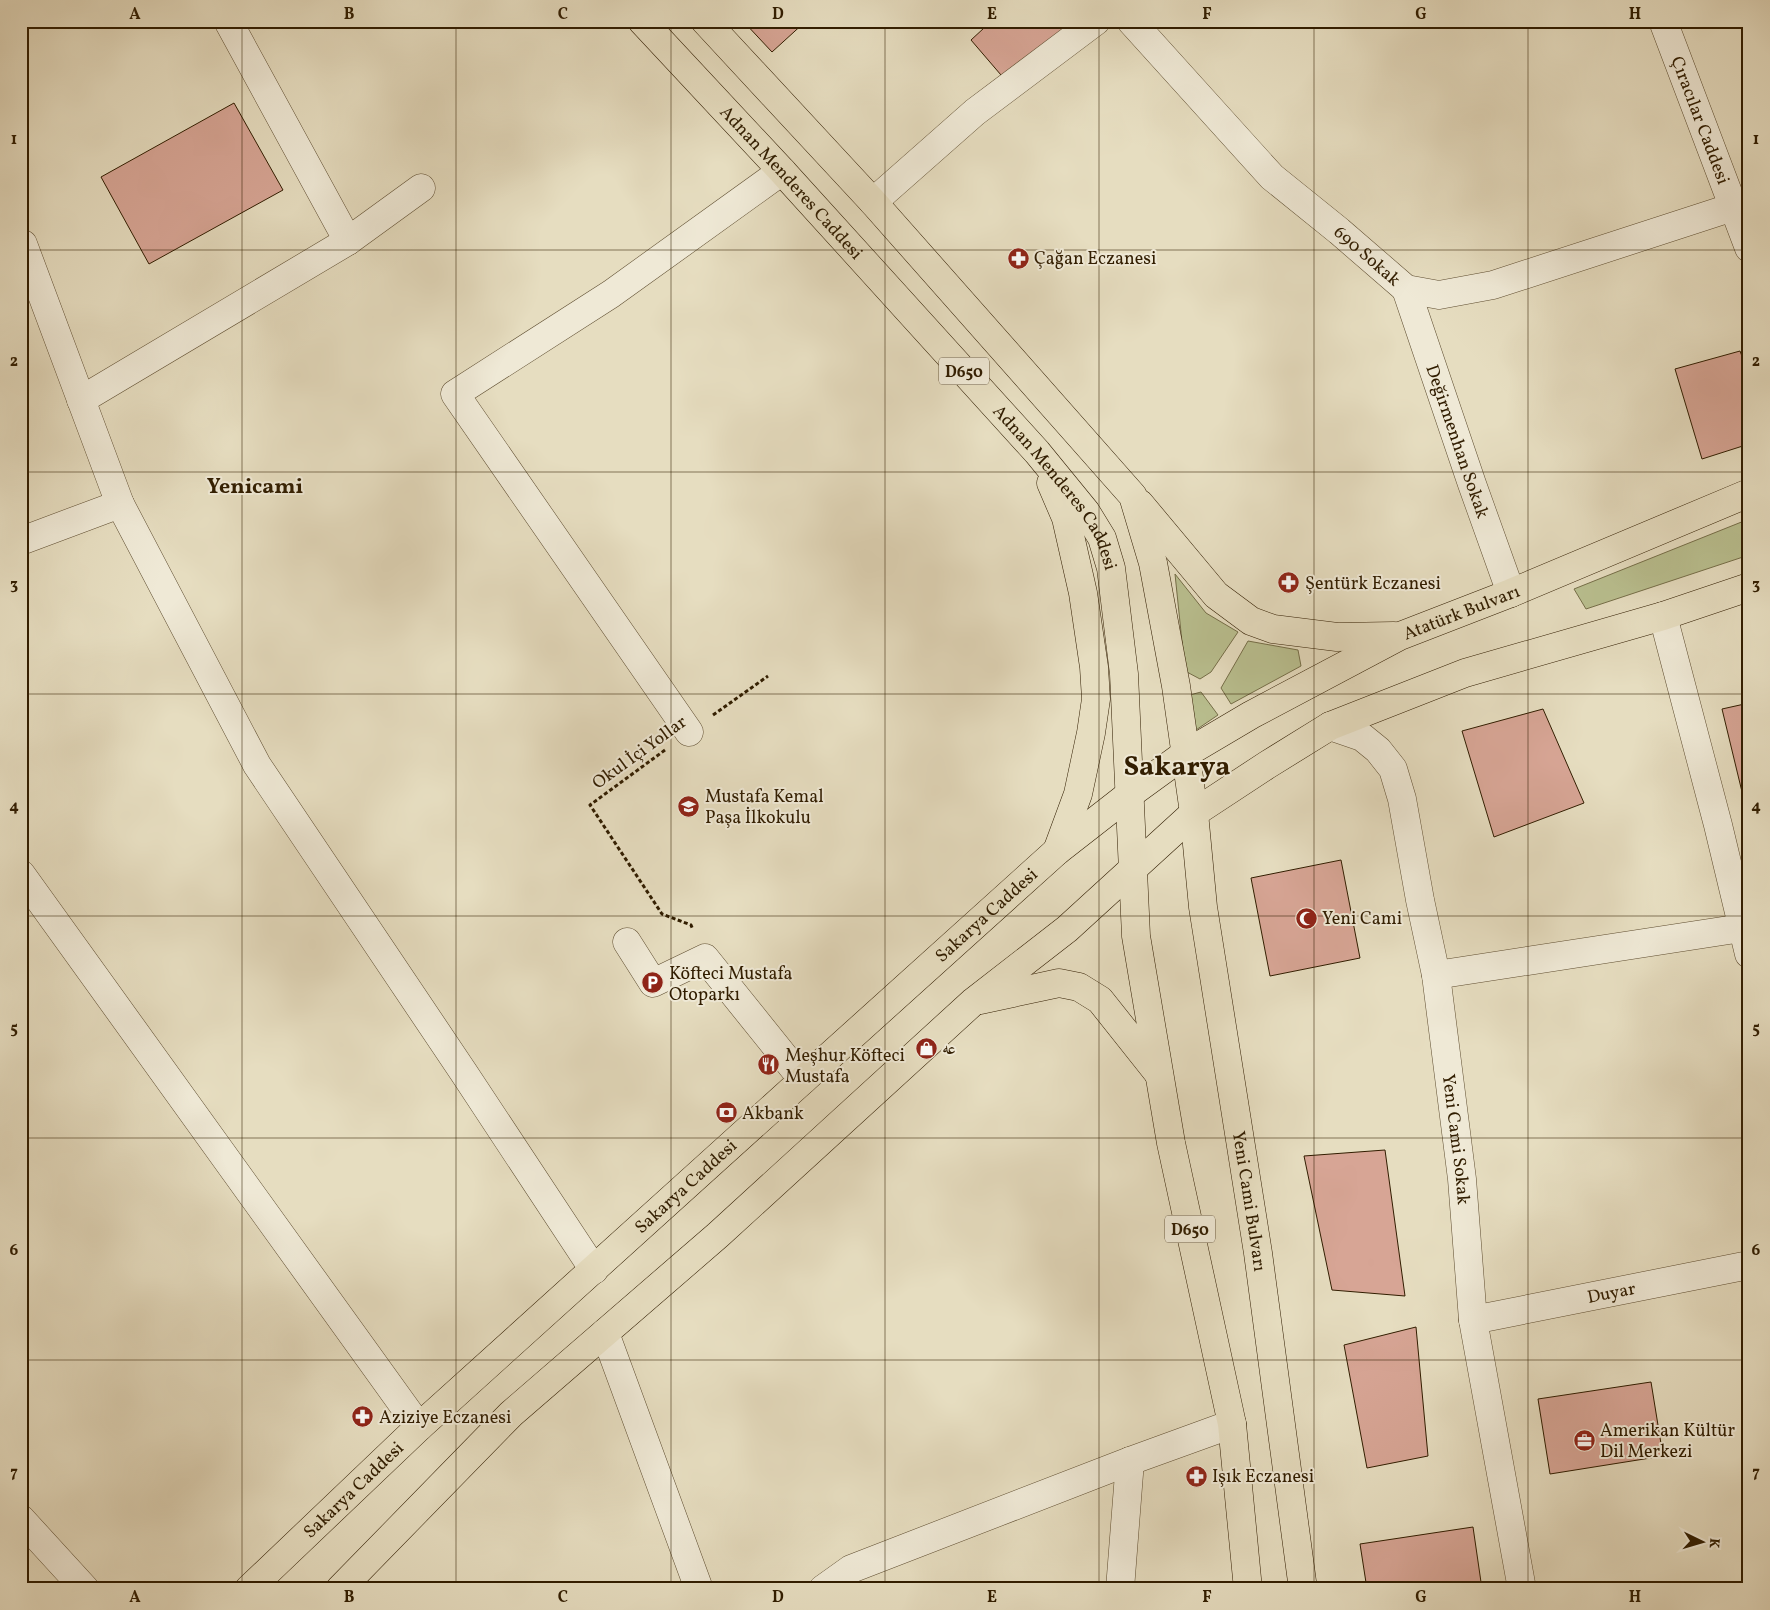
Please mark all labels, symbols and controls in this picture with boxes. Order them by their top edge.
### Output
text: A [129,4,141,26]
text: B [344,4,355,26]
text: C [558,4,568,26]
text: D [772,4,784,26]
text: E [987,4,997,26]
text: F [1202,4,1212,26]
text: G [1415,4,1427,26]
text: H [1629,4,1641,26]
street label: Çıracılar Caddesi [1663,53,1735,188]
street label: Adnan Menderes Caddesi [713,101,868,266]
text: 1 [11,129,17,151]
text: 1 [1753,129,1759,151]
street label: 690 Sokak [1328,221,1406,293]
pharmacy icon: Çağan Eczanesi [1006,246,1030,270]
place label: Çağan Eczanesi [1034,247,1156,272]
text: 2 [10,351,18,373]
text: 2 [1752,351,1760,373]
road number: D650 [939,358,989,384]
street label: Değirmenhan Sokak [1419,362,1494,522]
street label: Adnan Menderes Caddesi [986,400,1122,574]
district label: Yenicami [207,472,304,503]
pharmacy icon: Şentürk Eczanesi [1277,571,1301,595]
place label: Şentürk Eczanesi [1305,572,1441,597]
text: 3 [10,574,18,596]
text: 3 [1752,574,1760,596]
street label: Atatürk Bulvarı [1400,580,1524,648]
street label: Okul İçi Yollar [587,710,693,796]
district label: Sakarya [1123,748,1231,787]
place label: Mustafa Kemal Paşa İlkokulu [705,785,824,831]
school or university icon: Mustafa Kemal Paşa İlkokulu [677,794,701,818]
text: 4 [9,796,19,818]
text: 4 [1751,796,1761,818]
street label: Sakarya Caddesi [930,863,1044,969]
mosque icon: Yeni Cami [1294,906,1318,930]
place label: Yeni Cami [1322,907,1402,932]
place label: Köfteci Mustafa Otoparkı [669,962,793,1008]
parking icon: Köfteci Mustafa Otoparkı [641,971,665,995]
text: 5 [10,1018,18,1040]
text: 5 [1752,1018,1760,1040]
shop icon: عه [914,1036,938,1060]
place label: عه [942,1037,956,1062]
place label: Meşhur Köfteci Mustafa [785,1044,905,1090]
restaurant icon: Meşhur Köfteci Mustafa [757,1053,781,1077]
street label: Yeni Cami Sokak [1435,1073,1475,1206]
bank icon: Akbank [714,1101,738,1125]
place label: Akbank [742,1102,804,1127]
street label: Yeni Cami Bulvarı [1225,1129,1271,1273]
street label: Sakarya Caddesi [630,1134,743,1240]
road number: D650 [1165,1216,1215,1242]
text: 6 [10,1240,19,1262]
text: 6 [1752,1240,1761,1262]
street label: Duyar [1585,1277,1639,1311]
pharmacy icon: Aziziye Eczanesi [351,1405,375,1429]
place label: Aziziye Eczanesi [379,1406,511,1431]
place label: Amerikan Kültür Dil Merkezi [1600,1419,1735,1465]
office icon: Amerikan Kültür Dil Merkezi [1572,1428,1596,1452]
street label: Sakarya Caddesi [298,1437,410,1545]
text: 7 [10,1462,18,1484]
text: 7 [1752,1462,1760,1484]
pharmacy icon: Işık Eczanesi [1184,1464,1208,1488]
place label: Işık Eczanesi [1212,1465,1314,1490]
north arrow [1678,1518,1728,1568]
text: K [1704,1537,1723,1549]
text: A [129,1587,141,1609]
text: B [344,1587,355,1609]
text: C [558,1587,568,1609]
text: D [772,1587,784,1609]
text: E [987,1587,997,1609]
text: F [1202,1587,1212,1609]
text: G [1415,1587,1427,1609]
text: H [1629,1587,1641,1609]

